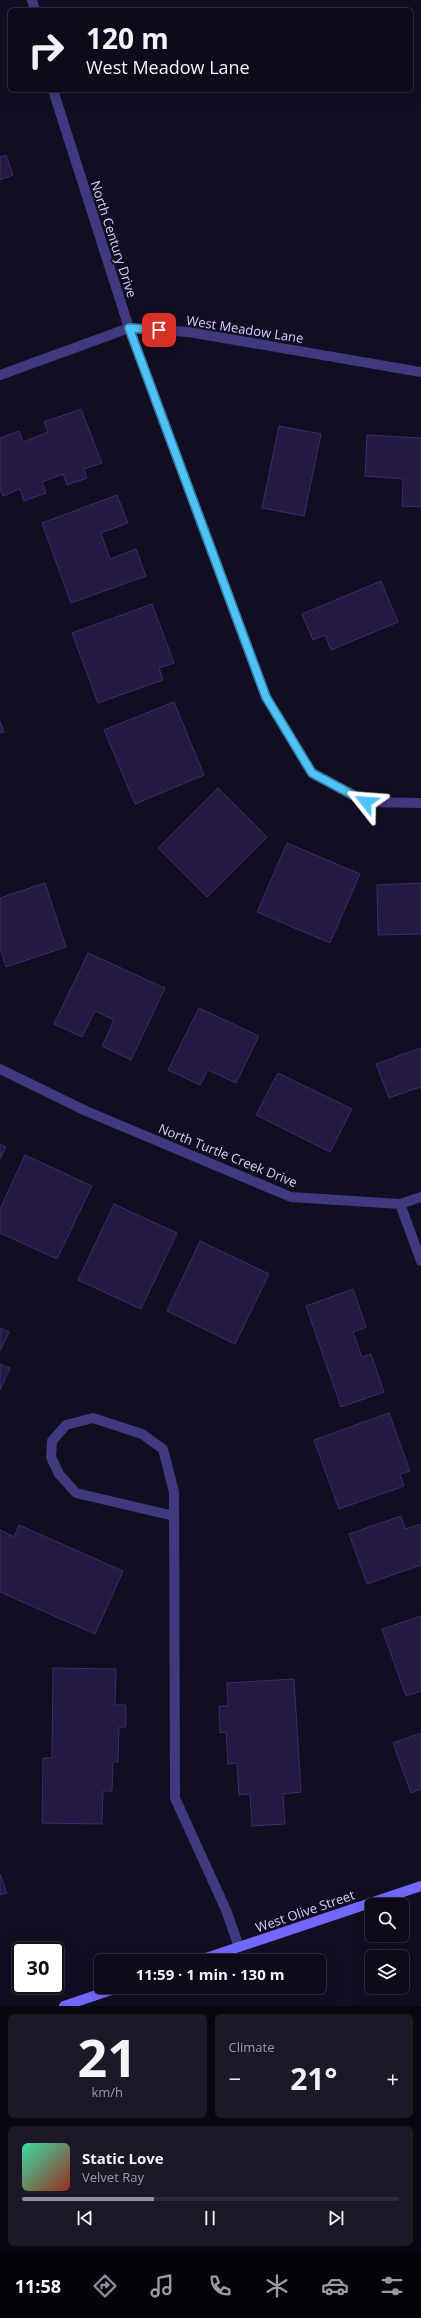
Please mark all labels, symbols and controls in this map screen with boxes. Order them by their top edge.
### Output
text: 120 m [86,19,169,57]
icon: right [20,24,72,76]
text: West Meadow Lane [86,55,250,79]
street label: North Century Drive [87,178,141,300]
street label: West Meadow Lane [185,311,305,347]
pin [142,313,176,347]
icon: arrive [148,319,170,341]
position arrow [345,781,387,823]
street label: North Turtle Creek Drive [156,1119,300,1191]
street label: West Olive Street [253,1885,357,1936]
map controls [365,1898,409,1994]
button: search [365,1898,409,1942]
speed limit sign: 30 [12,1942,64,1994]
button: layers [365,1950,409,1994]
text: 11:59 · 1 min · 130 m [136,1964,284,1984]
text: 21 [78,2021,137,2092]
text: Climate [229,2038,274,2056]
text: 21° [290,2058,337,2099]
text: − [229,2063,241,2093]
text: + [386,2063,399,2093]
text: km/h [91,2083,123,2101]
text: Static Love [82,2148,164,2168]
text: Velvet Ray [82,2168,144,2186]
icon: previous [74,2207,96,2229]
icon: pause [199,2207,221,2229]
icon: next [325,2207,347,2229]
icon: directions [91,2272,119,2300]
icon: music [148,2272,176,2300]
icon: phone [206,2272,234,2300]
icon: climate [263,2272,291,2300]
icon: car [321,2272,349,2300]
icon: filters [378,2272,406,2300]
text: 11:58 [15,2274,61,2298]

